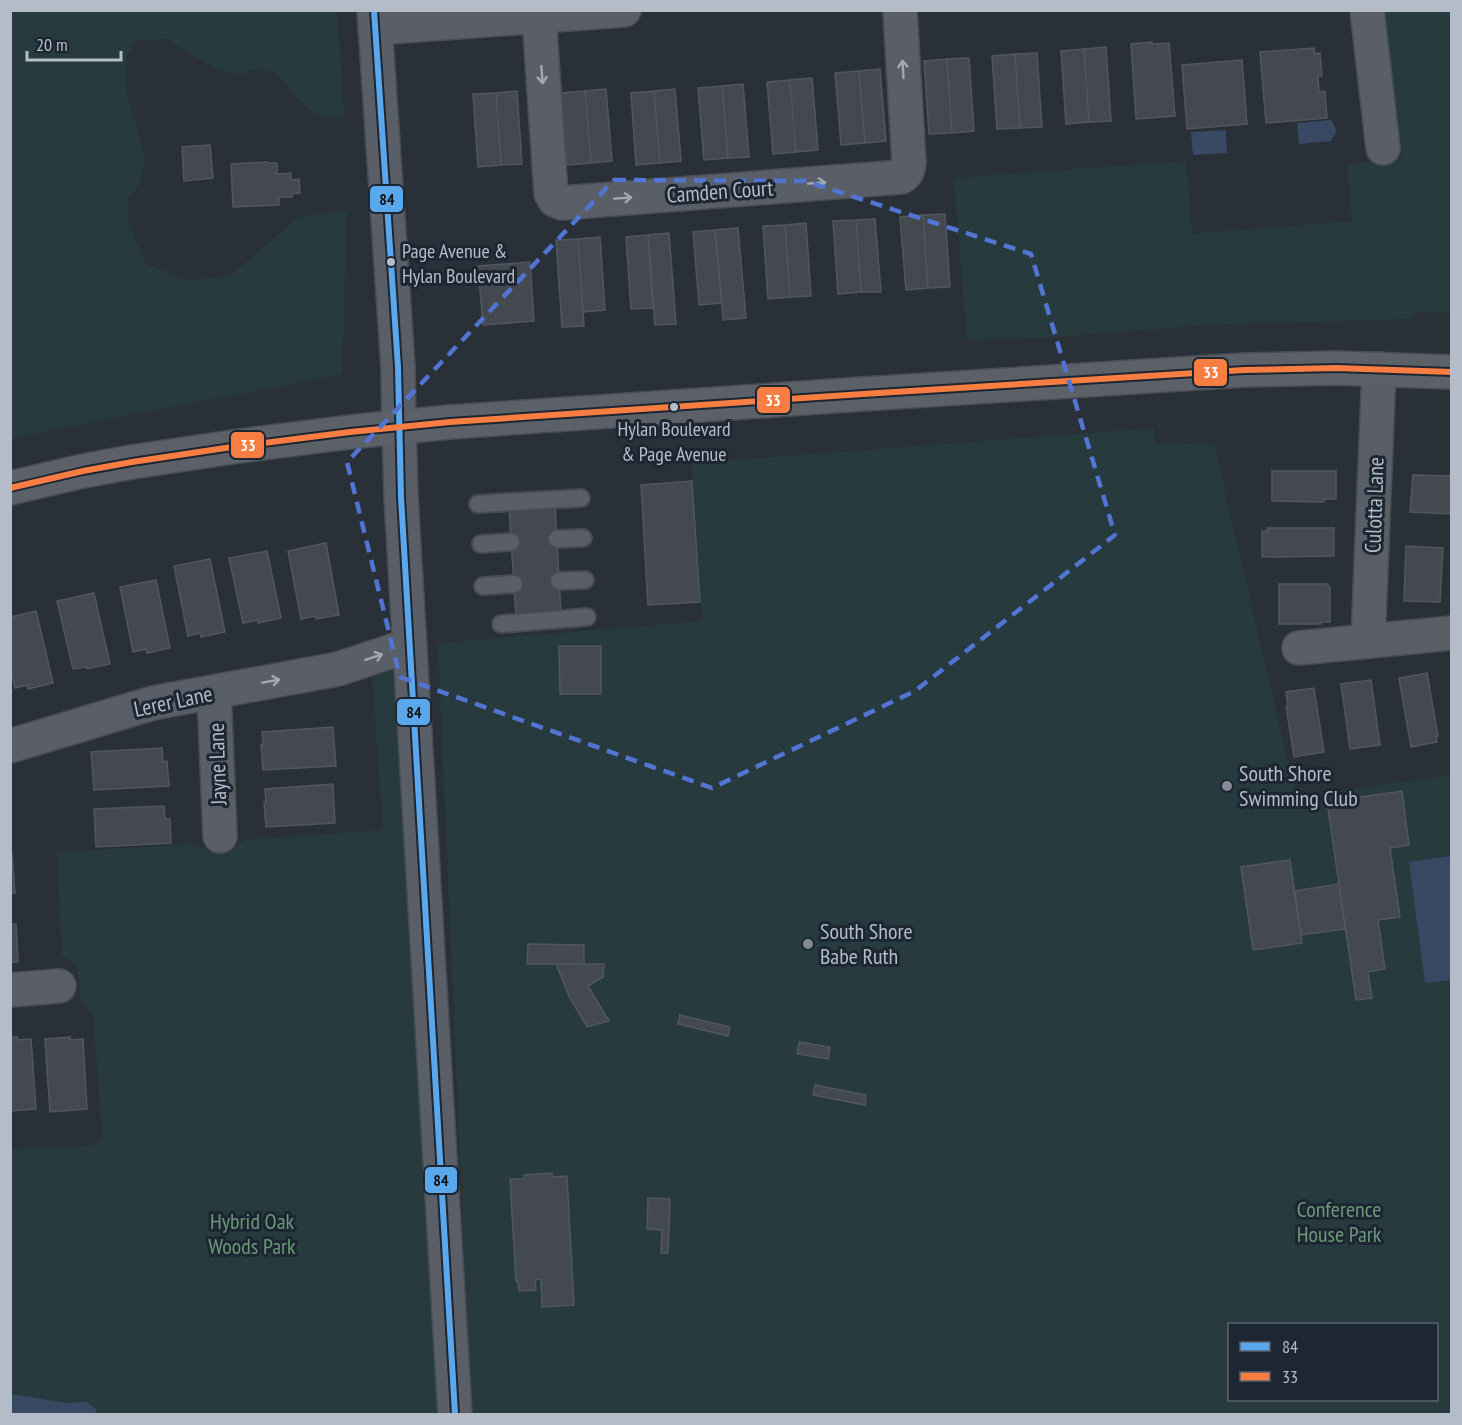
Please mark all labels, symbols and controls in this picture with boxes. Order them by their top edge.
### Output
scale bar [27,24,122,62]
text: 20 m [36,33,68,56]
one-way arrow [898,60,909,80]
one-way arrow [537,64,548,84]
street label: Camden Court [666,173,774,209]
one-way arrow [807,178,827,189]
line badge: 84 [369,185,404,213]
text: 84 [379,189,395,209]
one-way arrow [612,192,632,203]
place label: Page Avenue & Hylan Boulevard [402,238,515,289]
marker: Page Avenue & Hylan Boulevard [385,256,397,268]
line badge: 33 [1193,358,1228,387]
text: 33 [1203,362,1219,382]
line badge: 33 [756,386,791,414]
text: 33 [765,390,781,410]
marker: Hylan Boulevard & Page Avenue [668,401,680,413]
place label: Hylan Boulevard & Page Avenue [617,416,731,467]
line badge: 33 [230,431,265,459]
text: 33 [240,435,256,455]
street label: Culotta Lane [1358,457,1390,553]
one-way arrow [364,651,383,662]
one-way arrow [261,675,281,686]
street label: Lerer Lane [131,679,215,723]
line badge: 84 [396,698,431,726]
text: 84 [406,702,422,722]
street label: Jayne Lane [202,722,232,807]
place label: South Shore Swimming Club [1239,759,1358,812]
marker: South Shore Swimming Club [1220,779,1234,793]
place label: South Shore Babe Ruth [820,917,913,970]
marker: South Shore Babe Ruth [801,937,815,951]
line badge: 84 [424,1166,458,1194]
text: 84 [433,1170,449,1190]
park label: Conference House Park [1297,1195,1382,1248]
park label: Hybrid Oak Woods Park [208,1207,296,1260]
legend [1228,1323,1438,1401]
text: 84 [1282,1335,1298,1358]
text: 33 [1282,1365,1298,1388]

